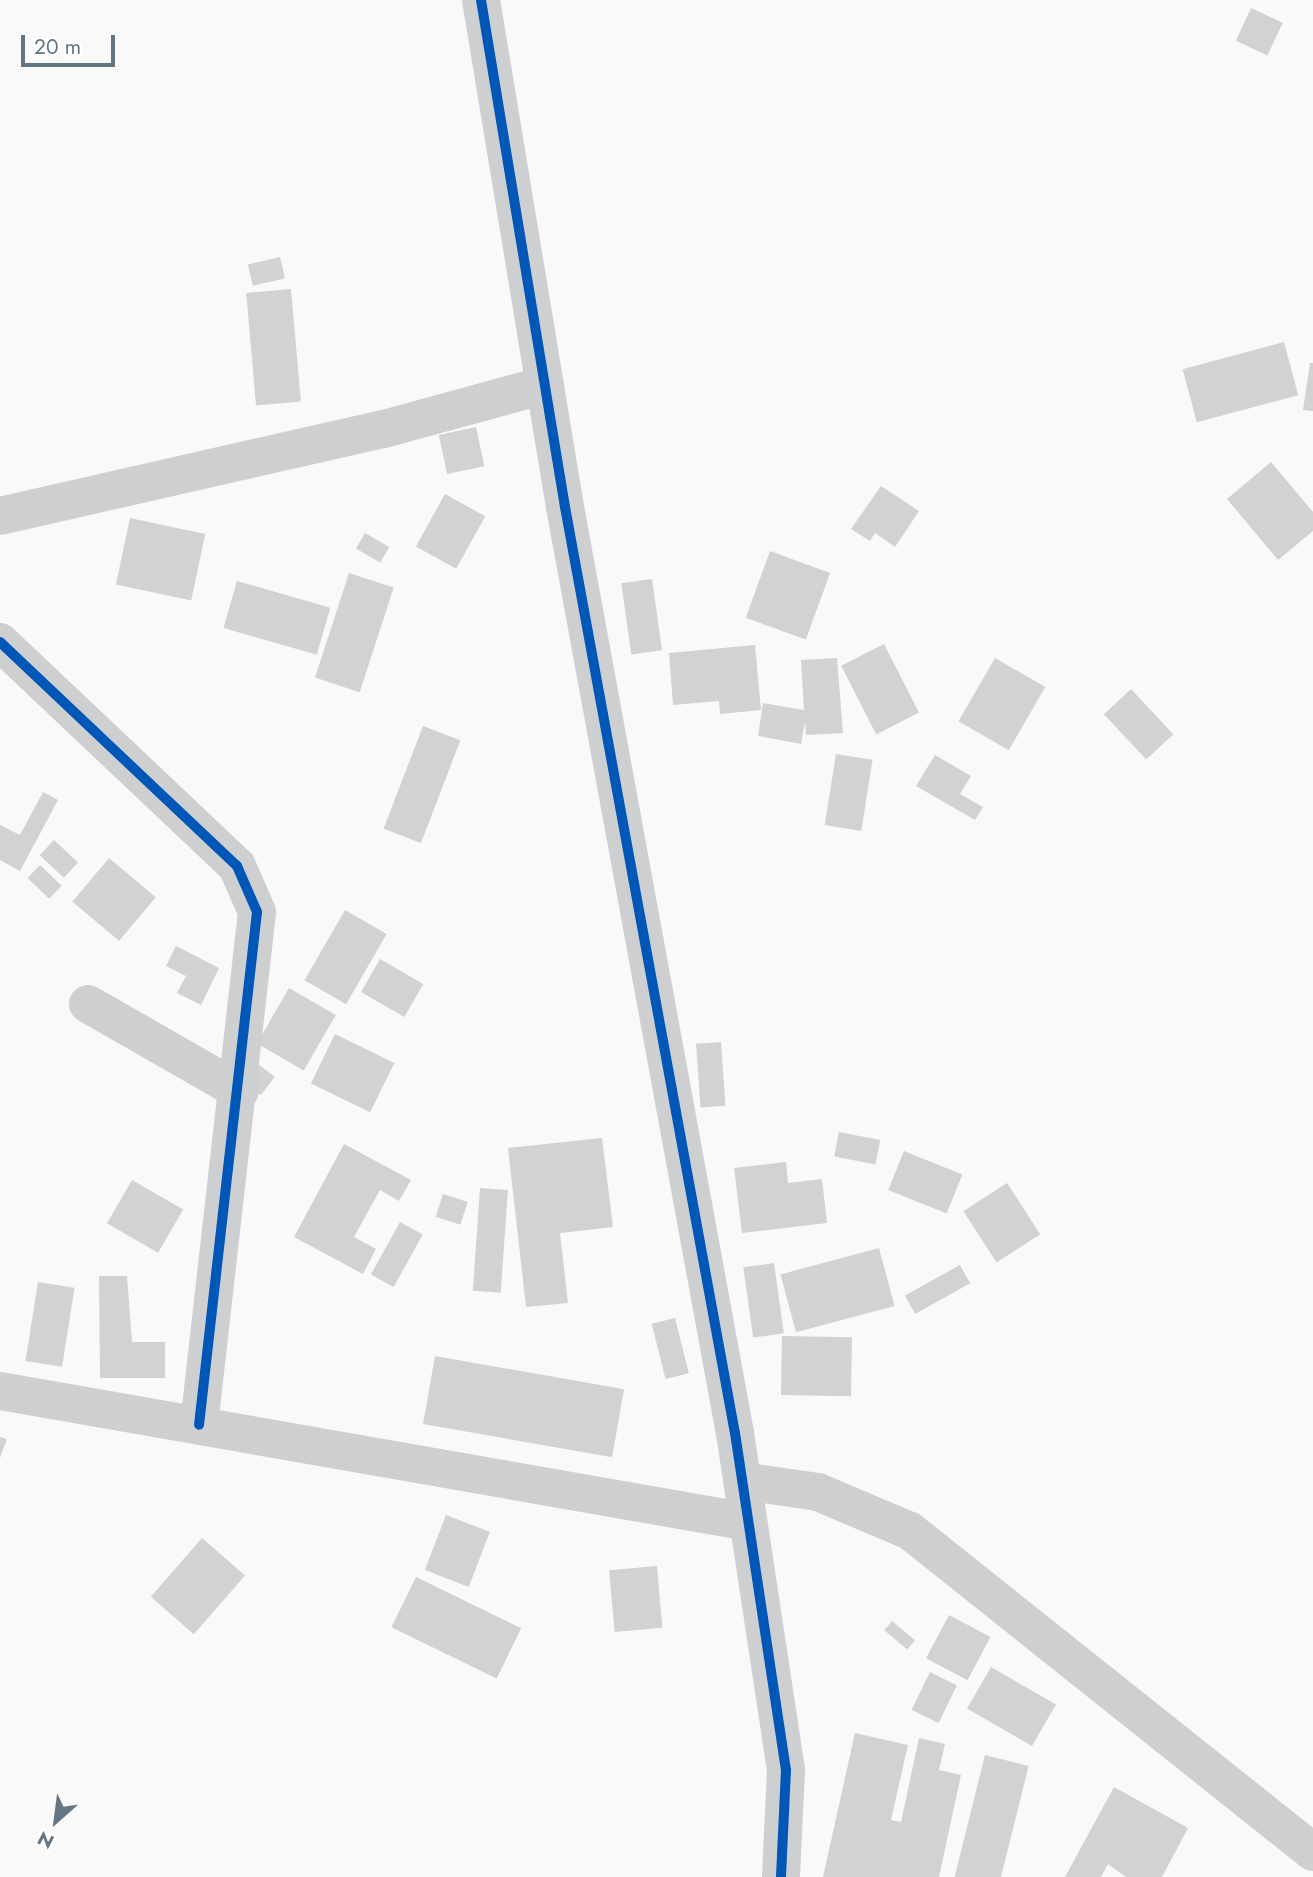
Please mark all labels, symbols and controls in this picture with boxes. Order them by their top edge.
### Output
scale bar [24,21,119,65]
text: 20 m [34,32,81,62]
north arrow [21,1786,91,1856]
text: N [33,1825,59,1855]

